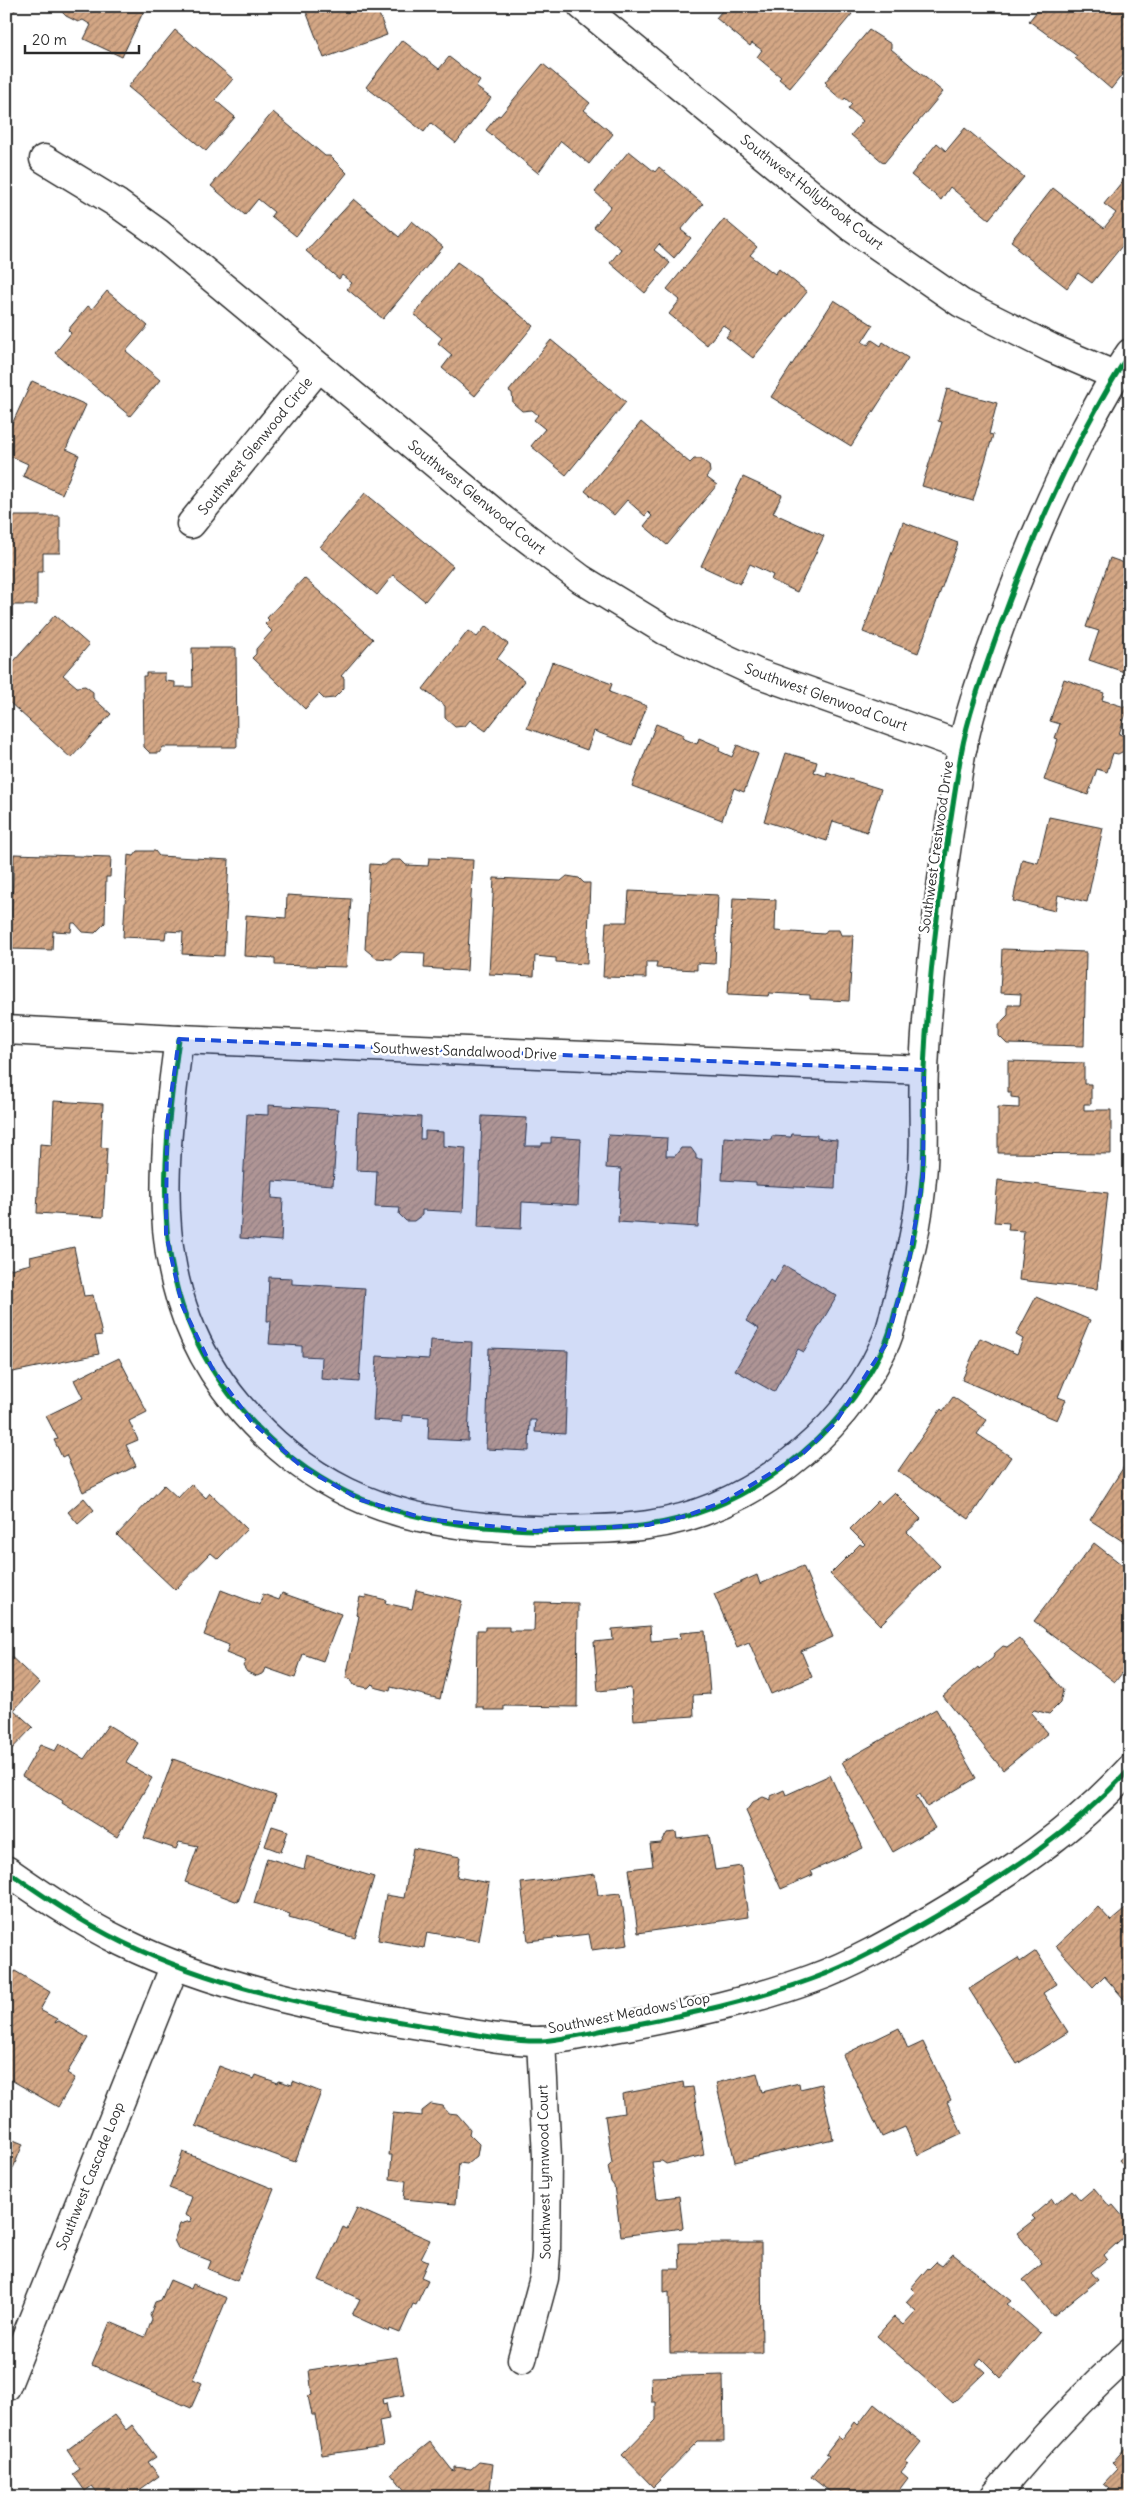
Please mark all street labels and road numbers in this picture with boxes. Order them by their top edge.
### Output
street label: Southwest Hollybrook Court [737,131,887,254]
street label: Southwest Glenwood Circle [194,373,316,519]
street label: Southwest Glenwood Court [404,436,550,558]
street label: Southwest Glenwood Court [742,659,910,735]
street label: Southwest Crestwood Drive [915,760,957,934]
street label: Southwest Sandalwood Drive [373,1039,557,1063]
street label: Southwest Meadows Loop [547,1988,711,2038]
street label: Southwest Lynnwood Court [533,2084,555,2260]
street label: Southwest Cascade Loop [52,2099,128,2253]

